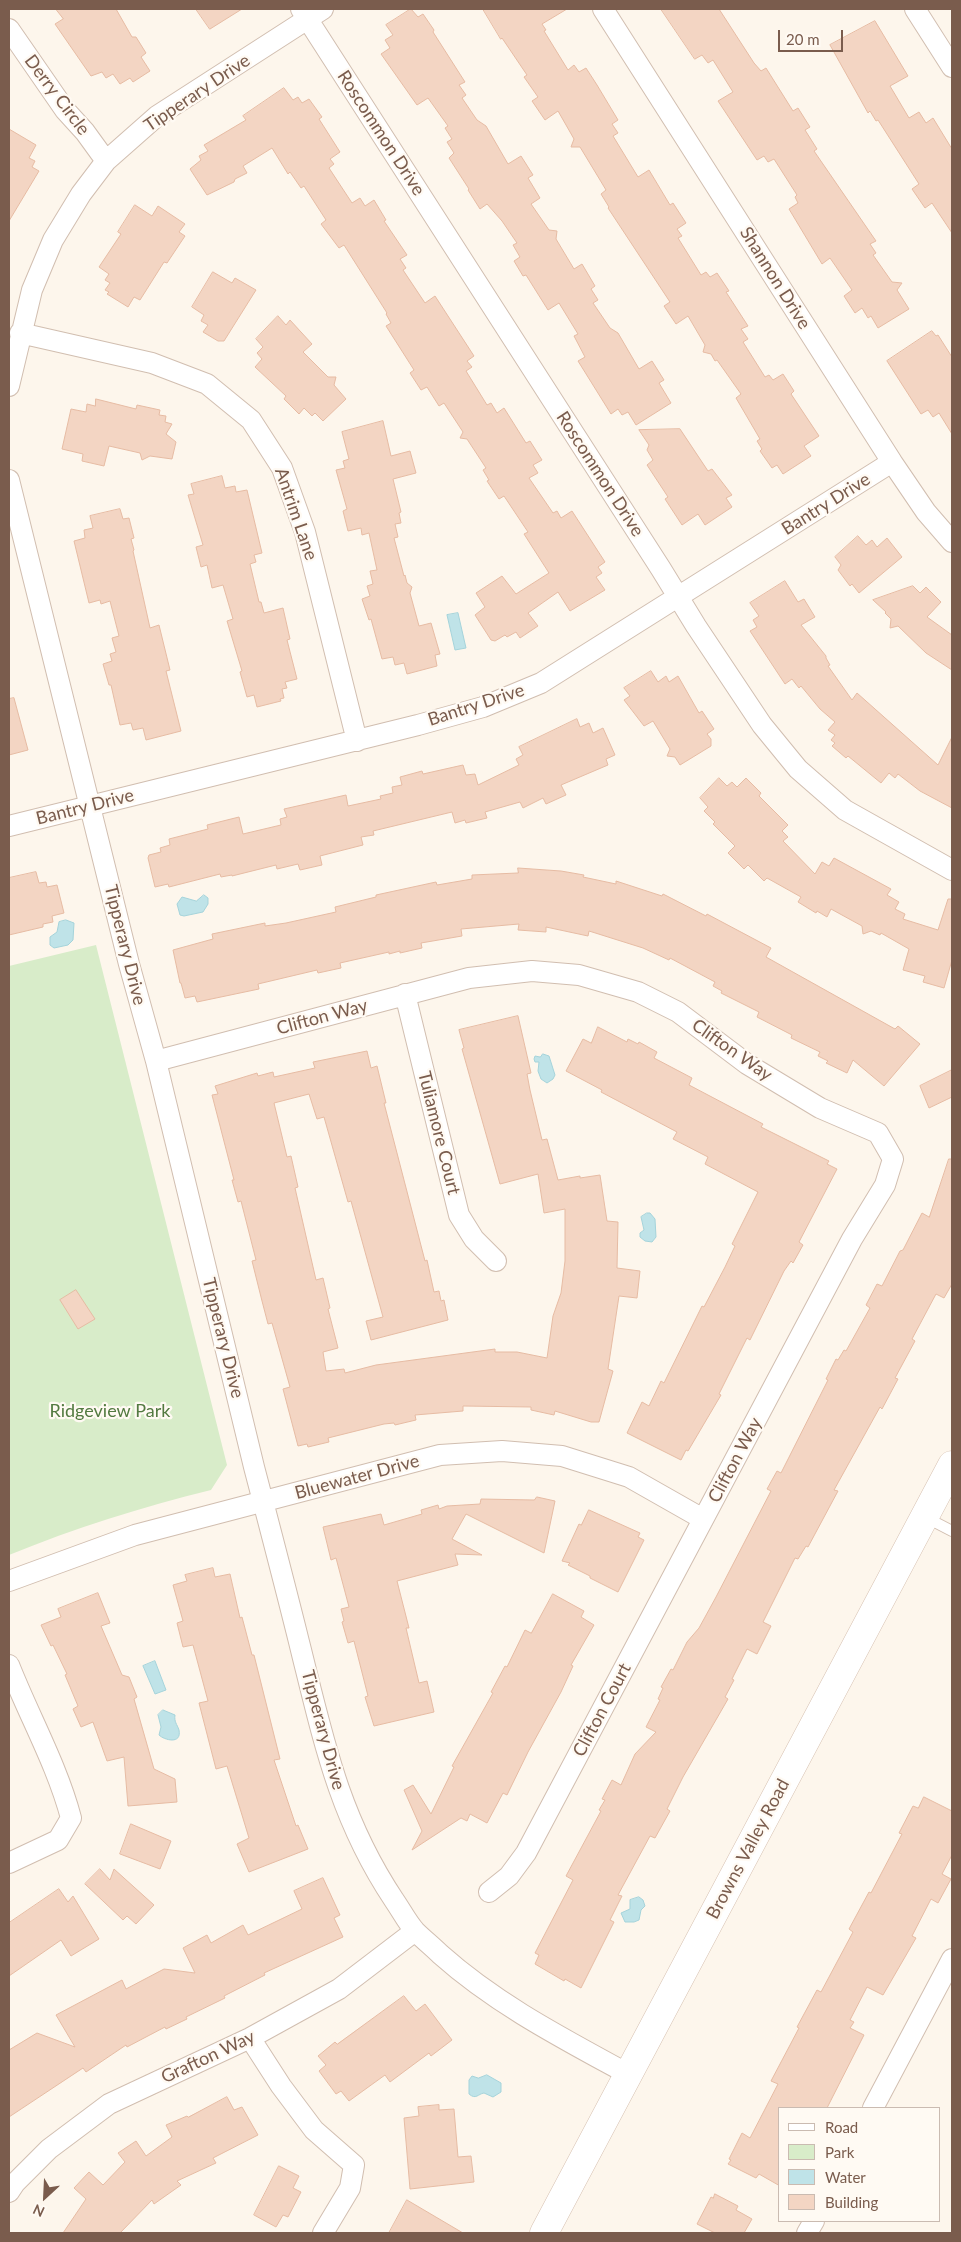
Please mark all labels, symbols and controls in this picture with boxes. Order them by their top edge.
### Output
scale bar [781,20,846,52]
text: 20 m [786,30,820,48]
street label: Tipperary Drive [140,50,254,136]
street label: Derry Circle [20,51,94,139]
street label: Roscommon Drive [333,66,429,200]
street label: Shannon Drive [735,223,815,333]
street label: Roscommon Drive [552,407,648,541]
street label: Antrim Lane [270,465,322,563]
street label: Bantry Drive [778,468,874,540]
street label: Bantry Drive [425,679,527,731]
street label: Bantry Drive [34,784,136,830]
street label: Tipperary Drive [100,883,150,1007]
street label: Clifton Way [274,994,370,1040]
street label: Clifton Way [688,1014,776,1086]
street label: Tuliamore Court [413,1069,465,1197]
street label: Tipperary Drive [198,1276,248,1400]
park label: Ridgeview Park [49,1400,171,1422]
street label: Clifton Way [704,1414,766,1506]
street label: Bluewater Drive [292,1450,422,1504]
street label: Clifton Court [568,1660,636,1760]
street label: Tipperary Drive [297,1668,349,1792]
street label: Browns Valley Road [702,1775,794,1923]
street label: Grafton Way [158,2026,258,2088]
legend [778,2107,941,2222]
text: Road [825,2118,858,2136]
text: Park [825,2143,854,2161]
text: Water [825,2168,866,2186]
north arrow [20,2172,70,2222]
text: Building [825,2193,878,2211]
text: N [30,2201,47,2221]

